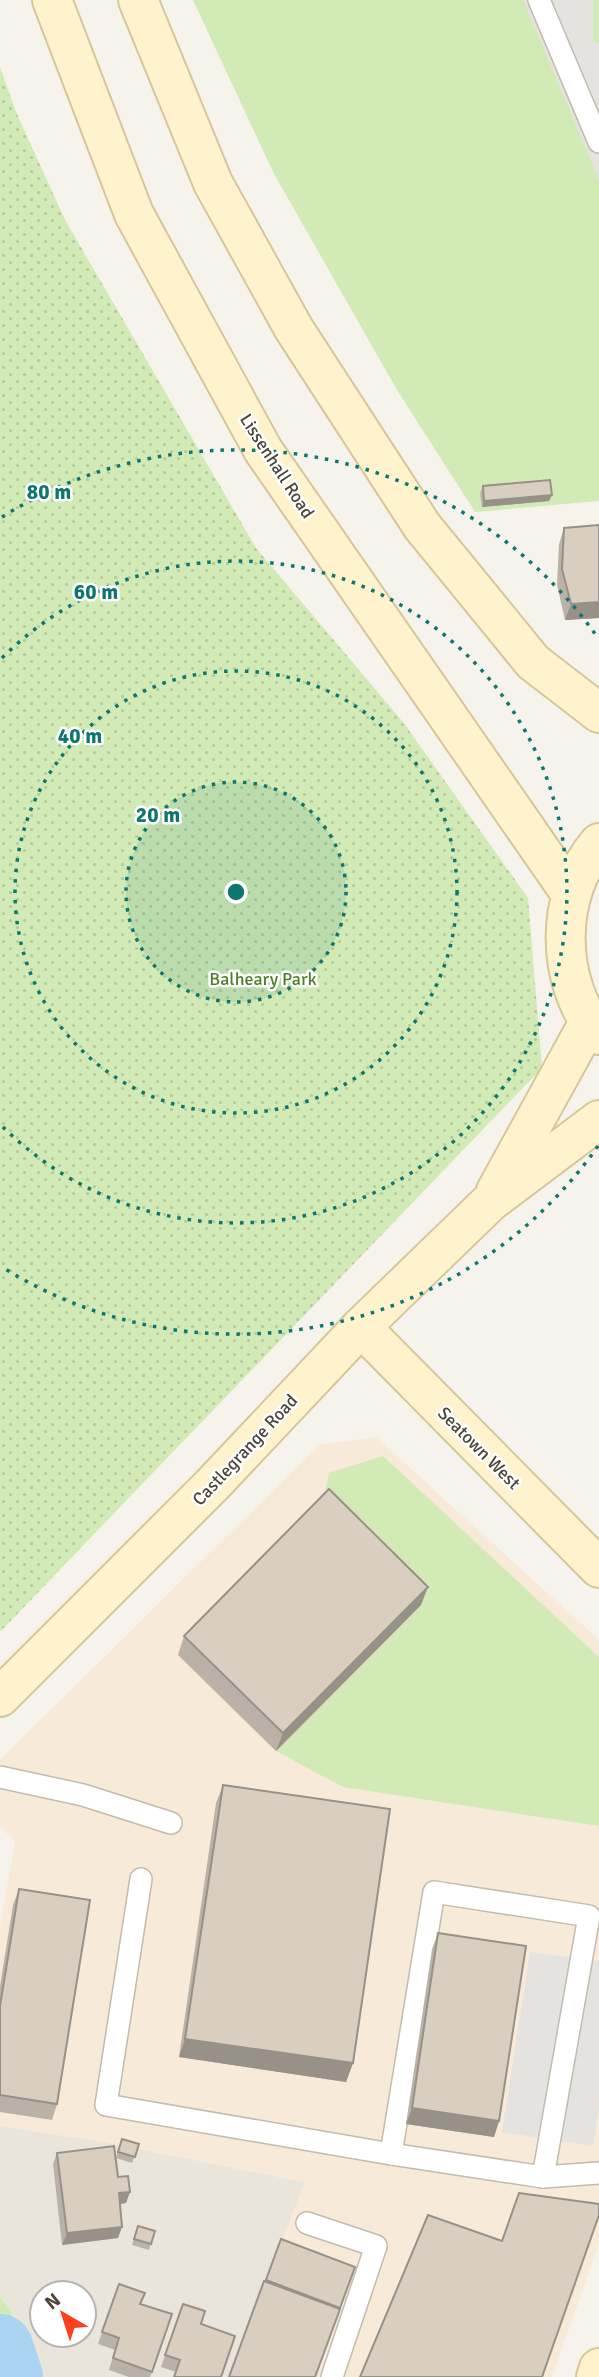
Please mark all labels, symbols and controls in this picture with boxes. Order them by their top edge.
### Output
street label: Lissenhall Road [235,410,319,522]
text: 80 m [27,479,71,505]
text: 60 m [74,579,118,605]
text: 40 m [58,723,102,749]
text: 20 m [136,802,180,828]
centre of rings [224,880,248,904]
park label: Balheary Park [209,968,317,990]
street label: Castlegrange Road [188,1390,302,1510]
street label: Seatown West [433,1402,525,1494]
north arrow [28,2279,98,2349]
text: N [40,2288,66,2315]

